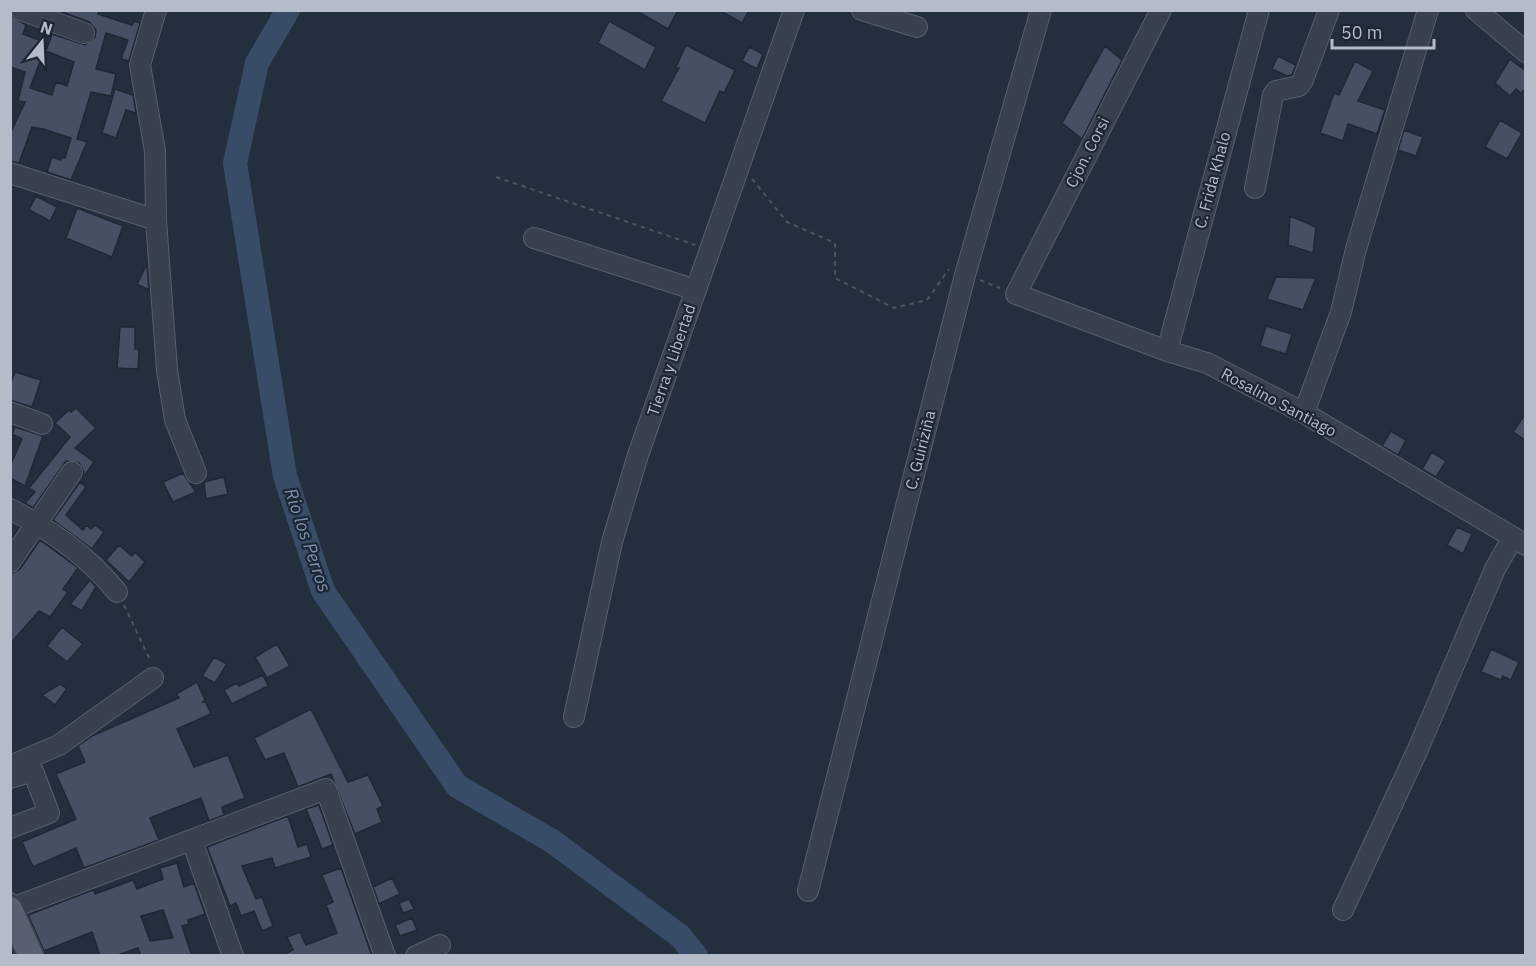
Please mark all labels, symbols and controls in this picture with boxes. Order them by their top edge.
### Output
north arrow [12,12,72,72]
scale bar [1332,12,1434,50]
text: N [38,16,55,39]
text: 50 m [1341,21,1383,44]
street label: Cjon. Corsi [1061,113,1113,191]
street label: C. Frida Khalo [1189,129,1235,231]
street label: Tierra y Libertad [642,301,700,419]
street label: Rosalino Santiago [1218,363,1340,441]
street label: C. Guiriziña [900,408,940,492]
water label: Rio los Perros [279,485,337,595]

